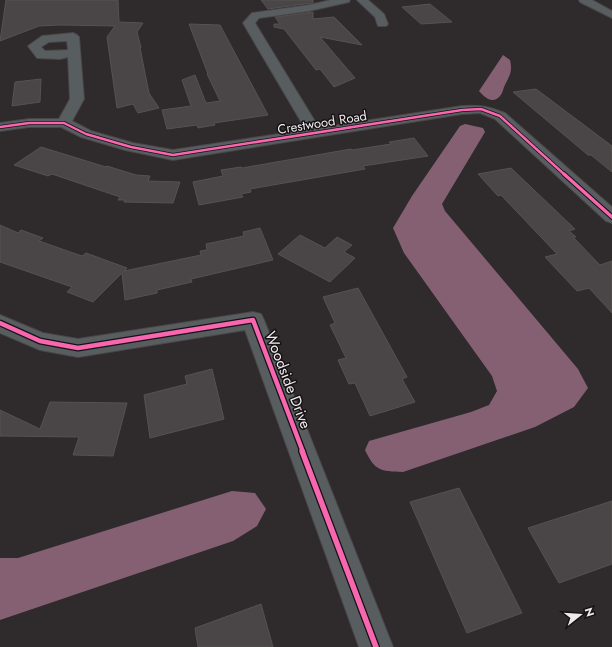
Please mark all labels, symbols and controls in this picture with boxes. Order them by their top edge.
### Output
street label: Crestwood Road [276,106,368,139]
street label: Woodside Drive [259,328,317,432]
north arrow [560,595,600,635]
text: N [581,606,598,619]

